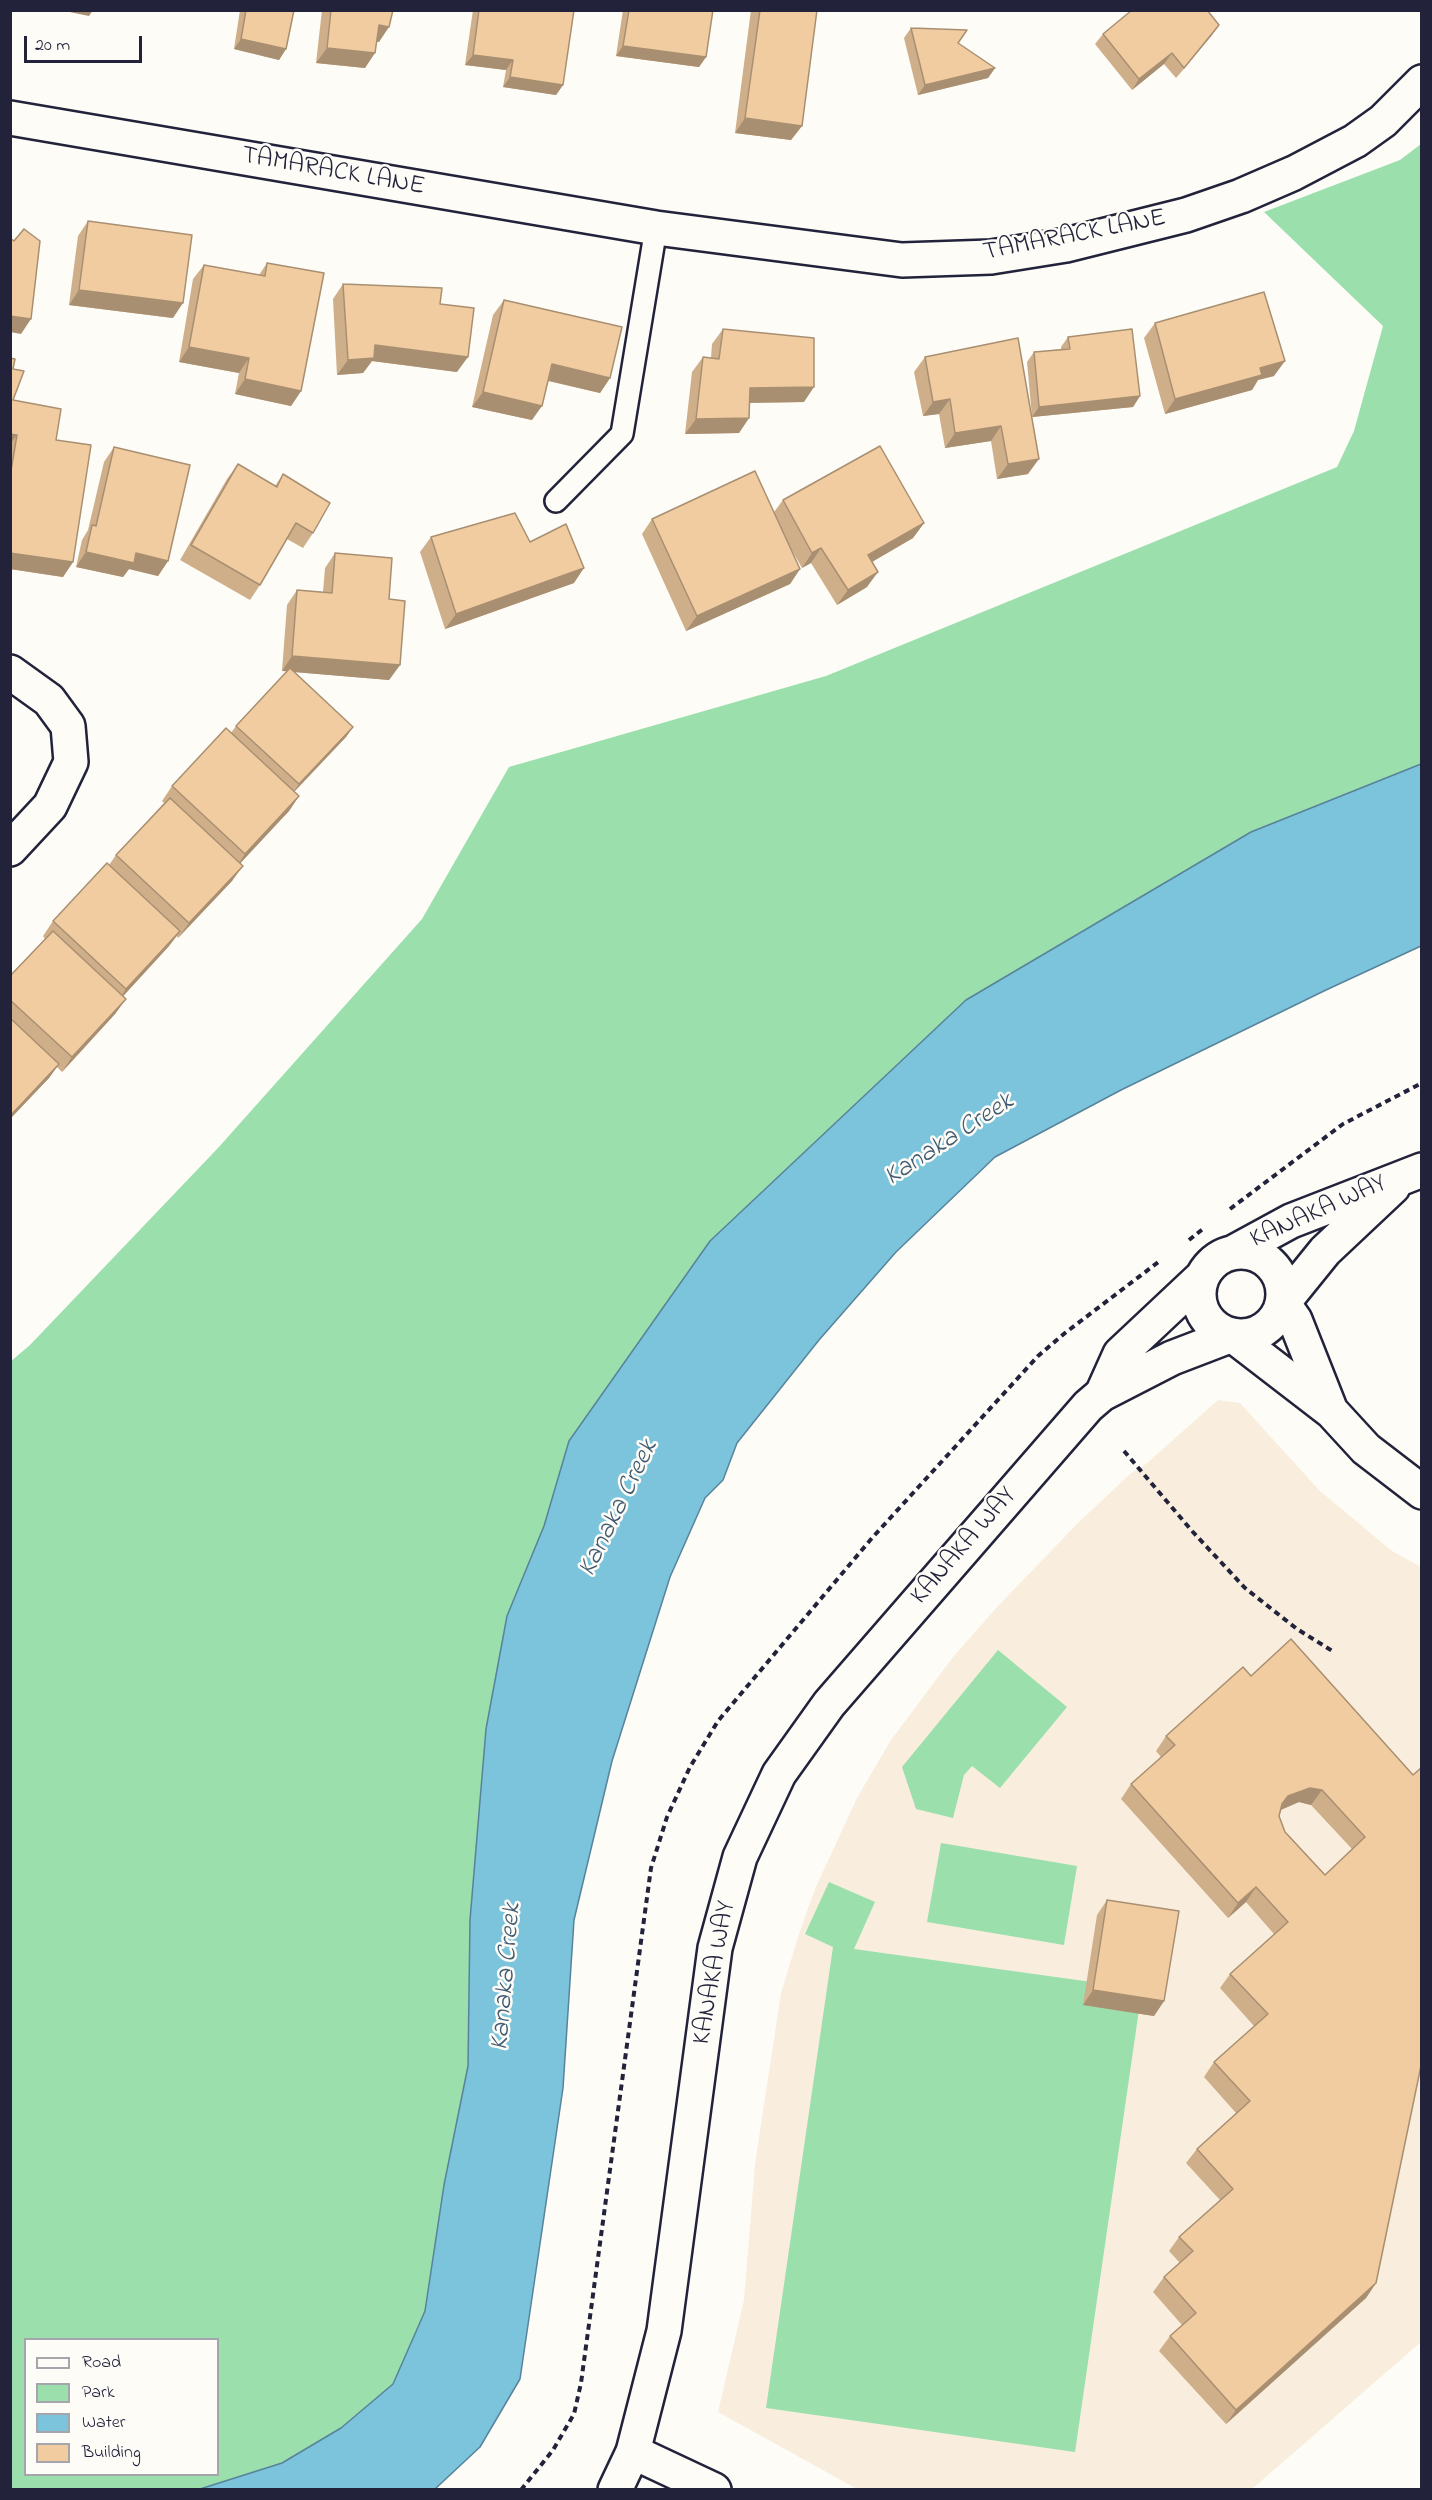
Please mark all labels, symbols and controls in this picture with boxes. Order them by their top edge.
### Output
scale bar [27,24,146,62]
text: 20 m [35,33,70,59]
street label: TAMARACK LANE [239,142,427,204]
street label: TAMARACK LANE [981,204,1169,270]
water label: Kanaka Creek [879,1087,1021,1195]
street label: KANAKA WAY [1246,1169,1392,1257]
water label: Kanaka Creek [573,1435,667,1583]
street label: KANAKA WAY [906,1482,1024,1612]
street label: KANAKA WAY [688,1899,744,2047]
water label: Kanaka Creek [485,1902,531,2052]
legend [24,2338,219,2476]
text: Road [82,2350,121,2376]
text: Park [82,2380,115,2406]
text: Water [82,2410,125,2436]
text: Building [82,2440,141,2466]

